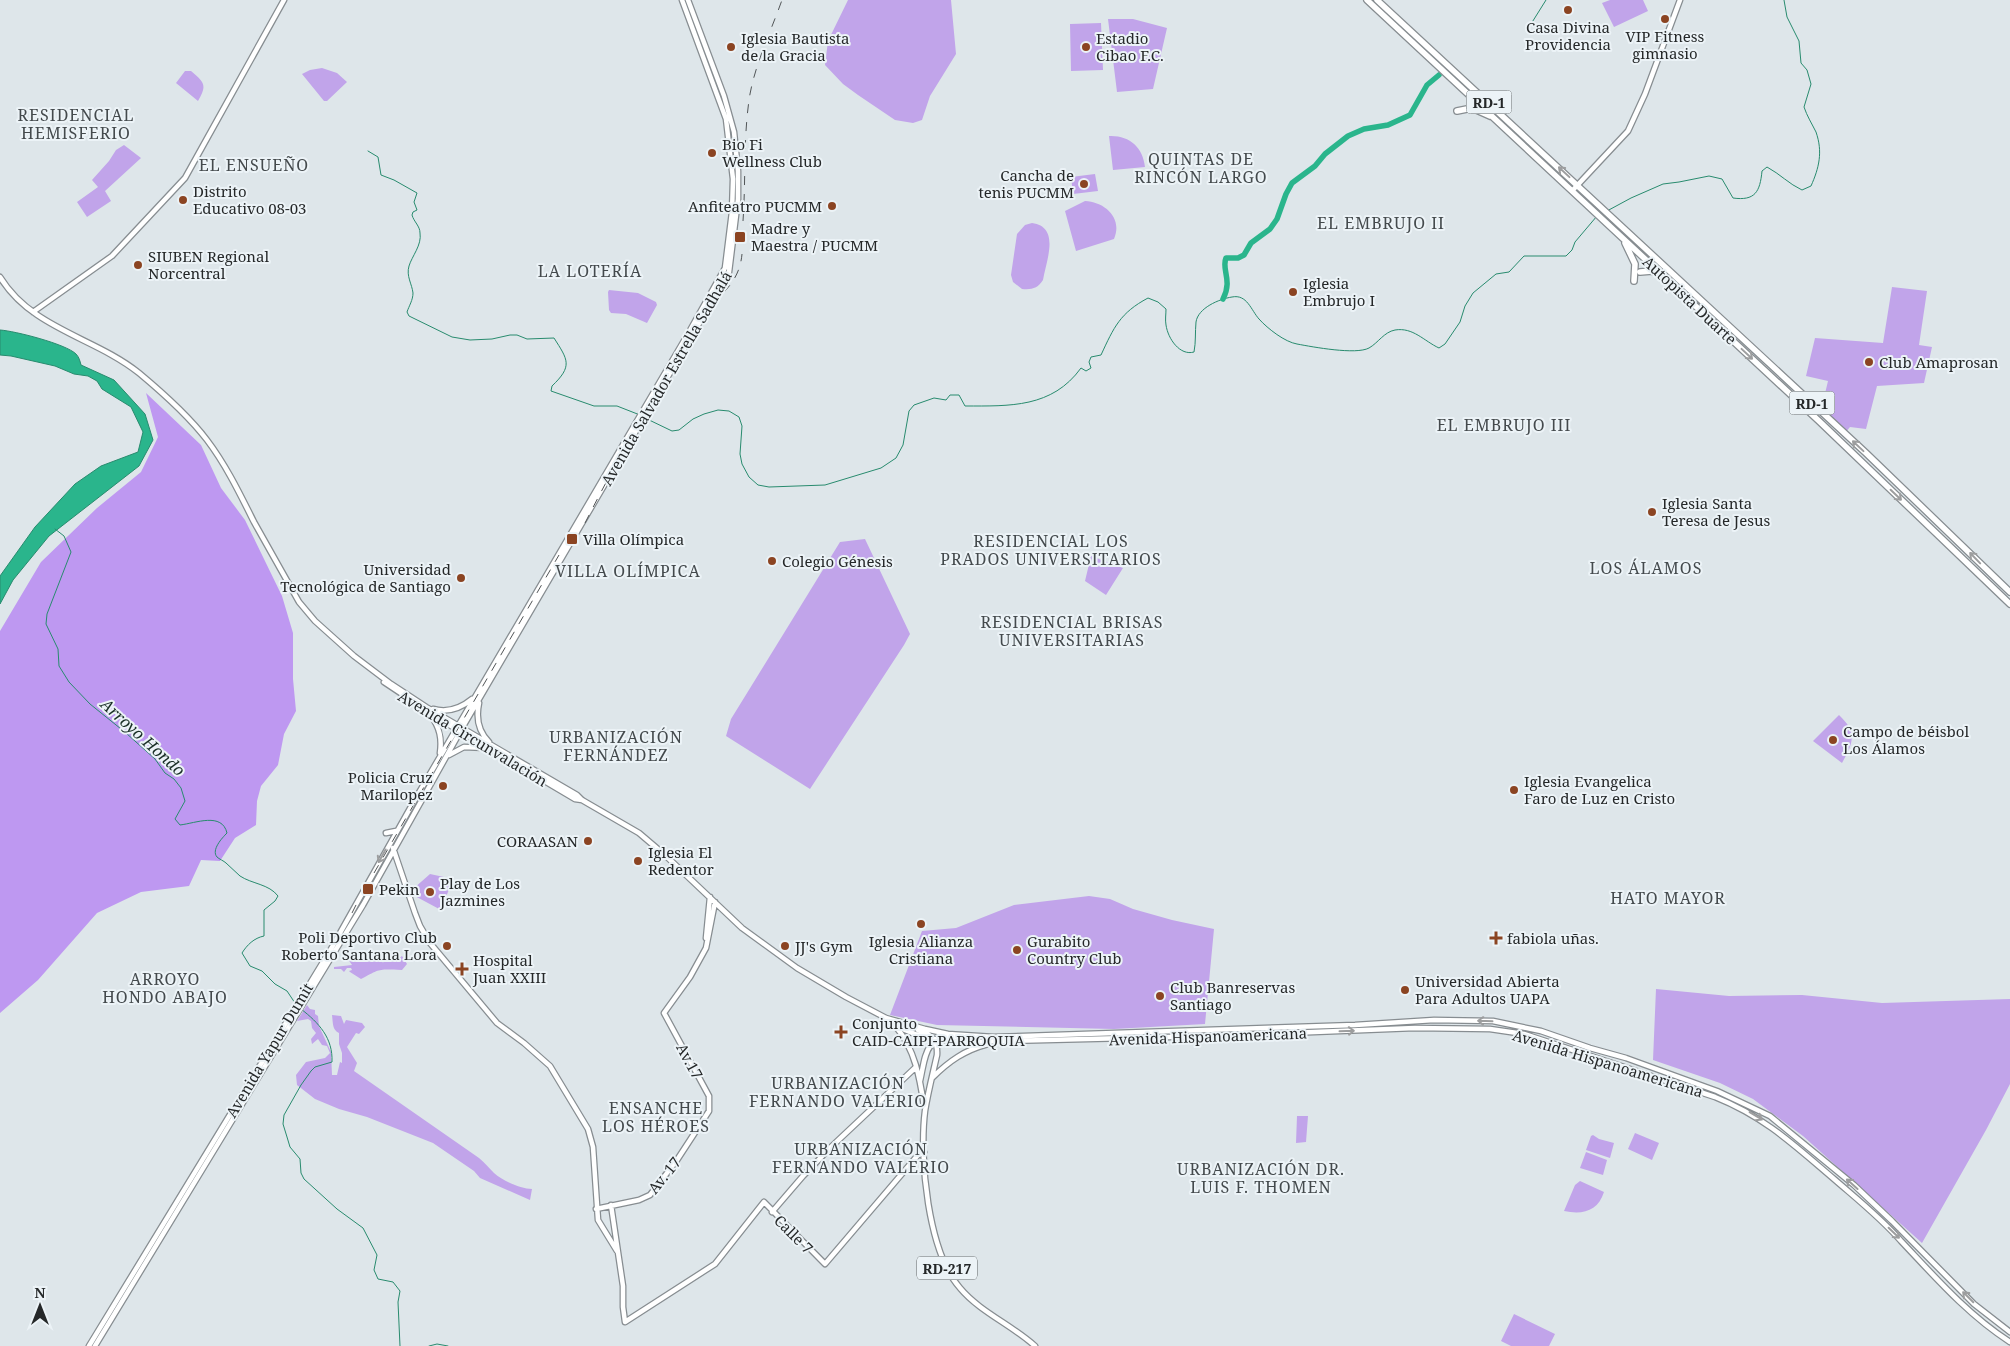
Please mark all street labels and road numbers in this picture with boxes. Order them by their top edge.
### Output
road number: RD-1 [1466,90,1512,114]
street label: Autopista Duarte [1639,251,1741,349]
street label: Avenida Salvador Estrella Sadhalá [596,267,736,489]
road number: RD-1 [1790,392,1834,414]
street label: Avenida Circunvalación [395,685,552,791]
street label: Avenida Yapur Dumit [221,979,317,1121]
street label: Avenida Hispanoamericana [1109,1023,1307,1049]
street label: Avenida Hispanoamericana [1510,1024,1706,1102]
street label: Av.17 [672,1040,708,1082]
street label: Av. 17 [643,1152,685,1198]
street label: Calle 7 [770,1210,818,1258]
road number: RD-217 [917,1256,977,1280]

